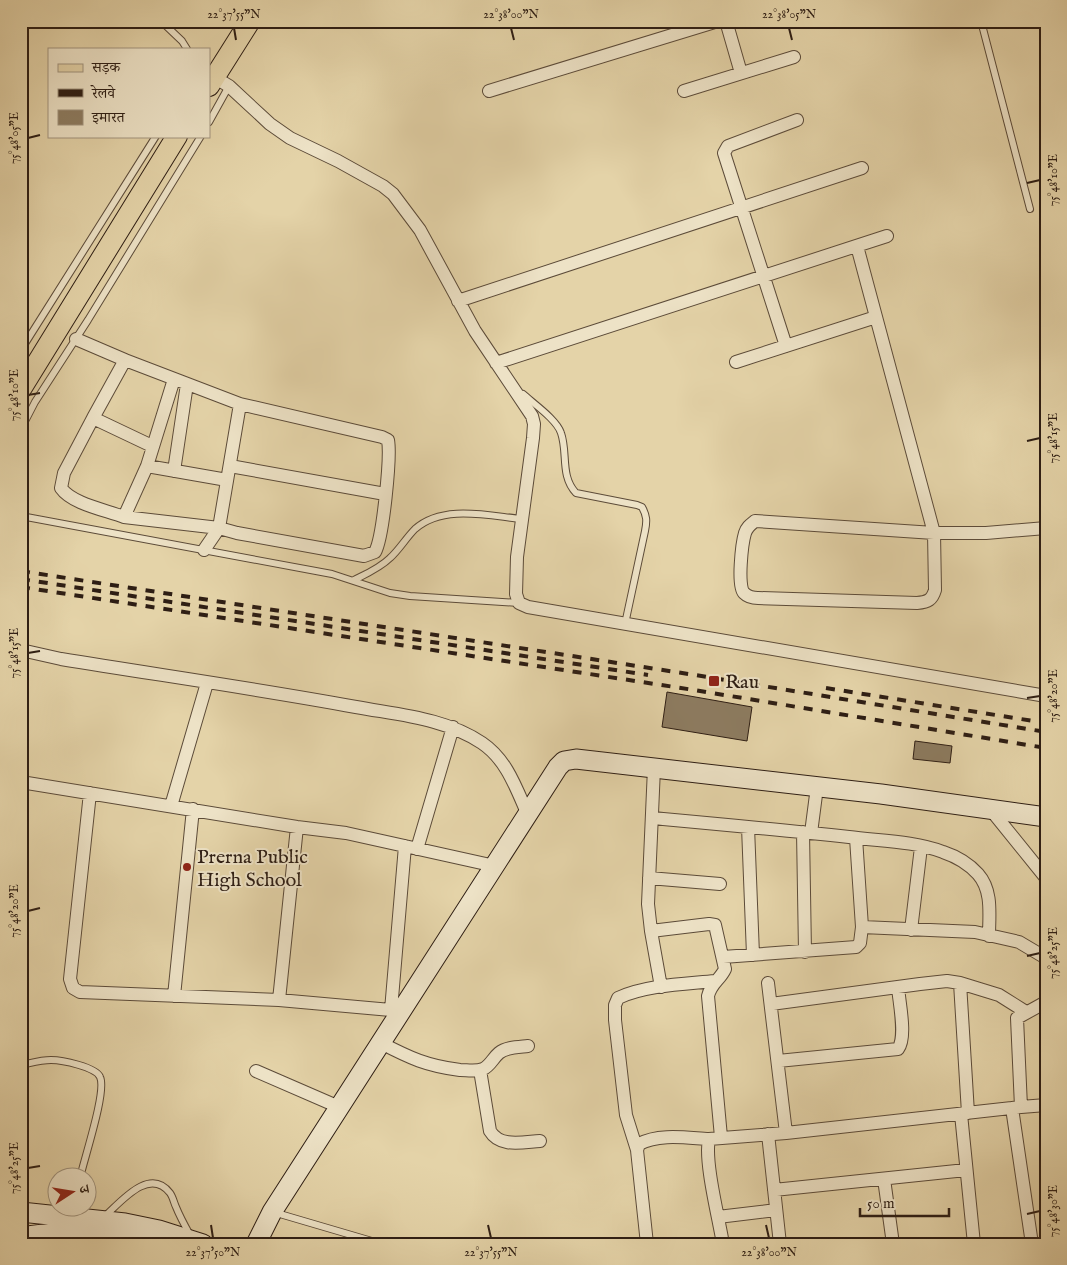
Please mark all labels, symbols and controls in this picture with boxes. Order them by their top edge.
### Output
text: 22°37'55"N [207,7,261,22]
text: 22°38'00"N [483,7,539,22]
text: 22°38'05"N [762,7,817,22]
legend [48,48,210,138]
text: सड़क [91,58,121,77]
text: रेलवे [90,84,116,103]
text: इमारत [91,108,126,127]
text: 75°48'05"E [7,112,22,164]
text: 75°48'10"E [1046,154,1061,206]
text: 75°48'10"E [7,369,22,421]
text: 75°48'15"E [1046,413,1061,463]
text: 75°48'15"E [7,628,22,678]
text: 75°48'20"E [1046,669,1061,723]
place label: Rau [725,670,759,695]
marker: Rau [707,674,721,688]
place label: Prerna Public High School [197,845,308,893]
marker: Prerna Public High School [181,861,193,873]
text: 75°48'20"E [7,884,22,938]
text: 75°48'25"E [1046,927,1061,979]
text: 75°48'25"E [7,1142,22,1194]
north arrow [48,1168,98,1218]
text: उ [74,1183,93,1196]
scale bar [860,1185,948,1217]
text: 75°48'30"E [1046,1185,1061,1237]
text: 50 m [867,1194,895,1213]
text: 22°37'50"N [185,1245,241,1260]
text: 22°37'55"N [464,1245,518,1260]
text: 22°38'00"N [741,1245,797,1260]

